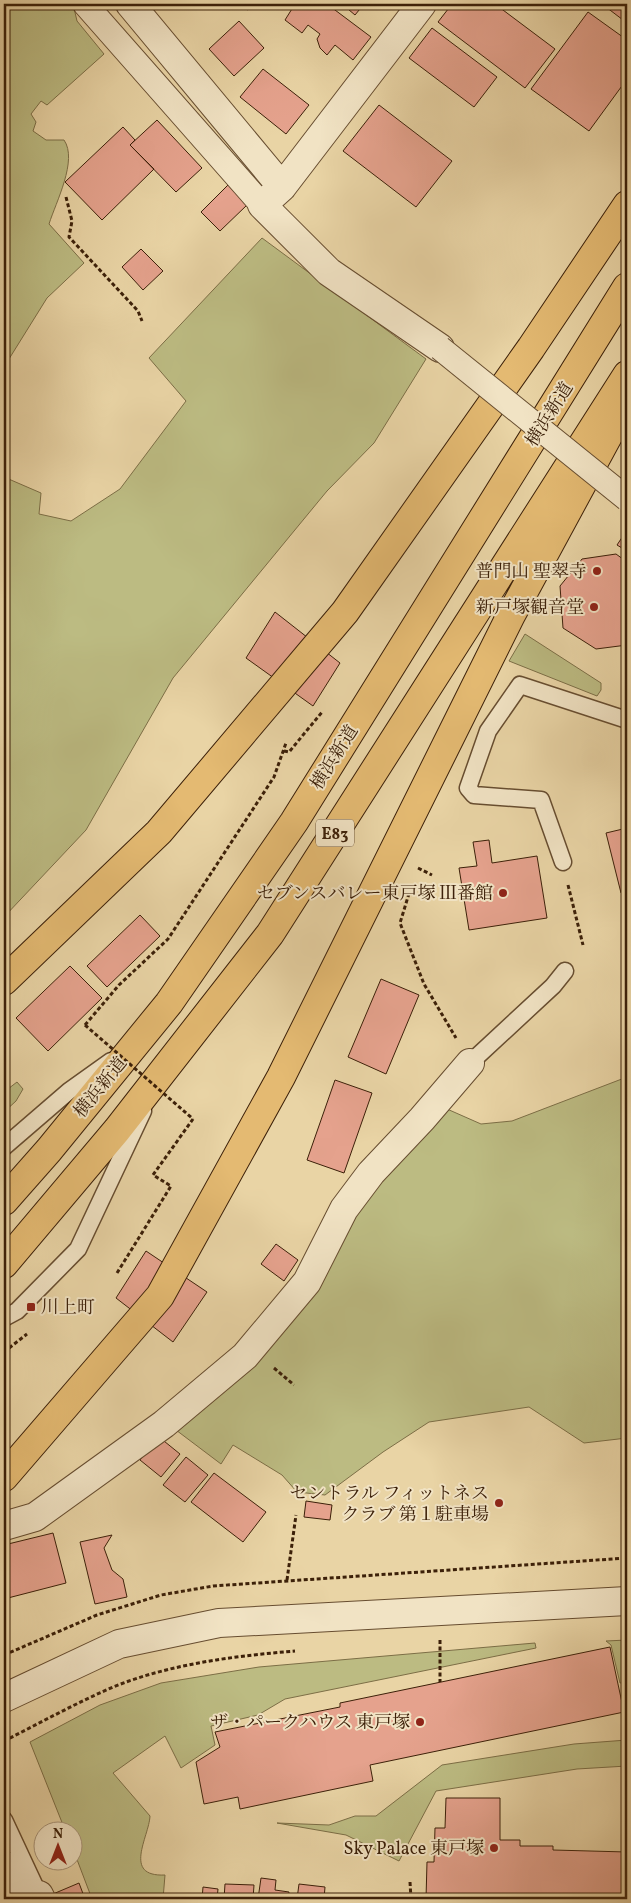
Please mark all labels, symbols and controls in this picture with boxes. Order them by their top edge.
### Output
street label: 横浜新道 [521,378,580,452]
place label: 普門山 聖翠寺 [475,560,587,585]
marker: 普門山 聖翠寺 [591,565,603,577]
place label: 新戸塚観音堂 [476,596,584,621]
marker: 新戸塚観音堂 [588,601,600,613]
street label: 横浜新道 [306,721,365,795]
road number: E83 [316,820,354,846]
place label: セブンスバレー東戸塚 Ⅲ番館 [257,882,493,907]
marker: セブンスバレー東戸塚 Ⅲ番館 [497,887,509,899]
street label: 横浜新道 [69,1052,134,1124]
place label: 川上町 [41,1296,95,1321]
marker: 川上町 [25,1301,37,1313]
place label: セントラル フィットネス クラブ 第１駐車場 [290,1482,489,1528]
marker: セントラル フィットネス クラブ 第１駐車場 [493,1497,505,1509]
place label: ザ・パークハウス 東戸塚 [210,1711,410,1736]
marker: ザ・パークハウス 東戸塚 [414,1716,426,1728]
north arrow [32,1820,82,1870]
text: N [53,1825,63,1844]
place label: Sky Palace 東戸塚 [344,1837,484,1862]
marker: Sky Palace 東戸塚 [488,1842,500,1854]

